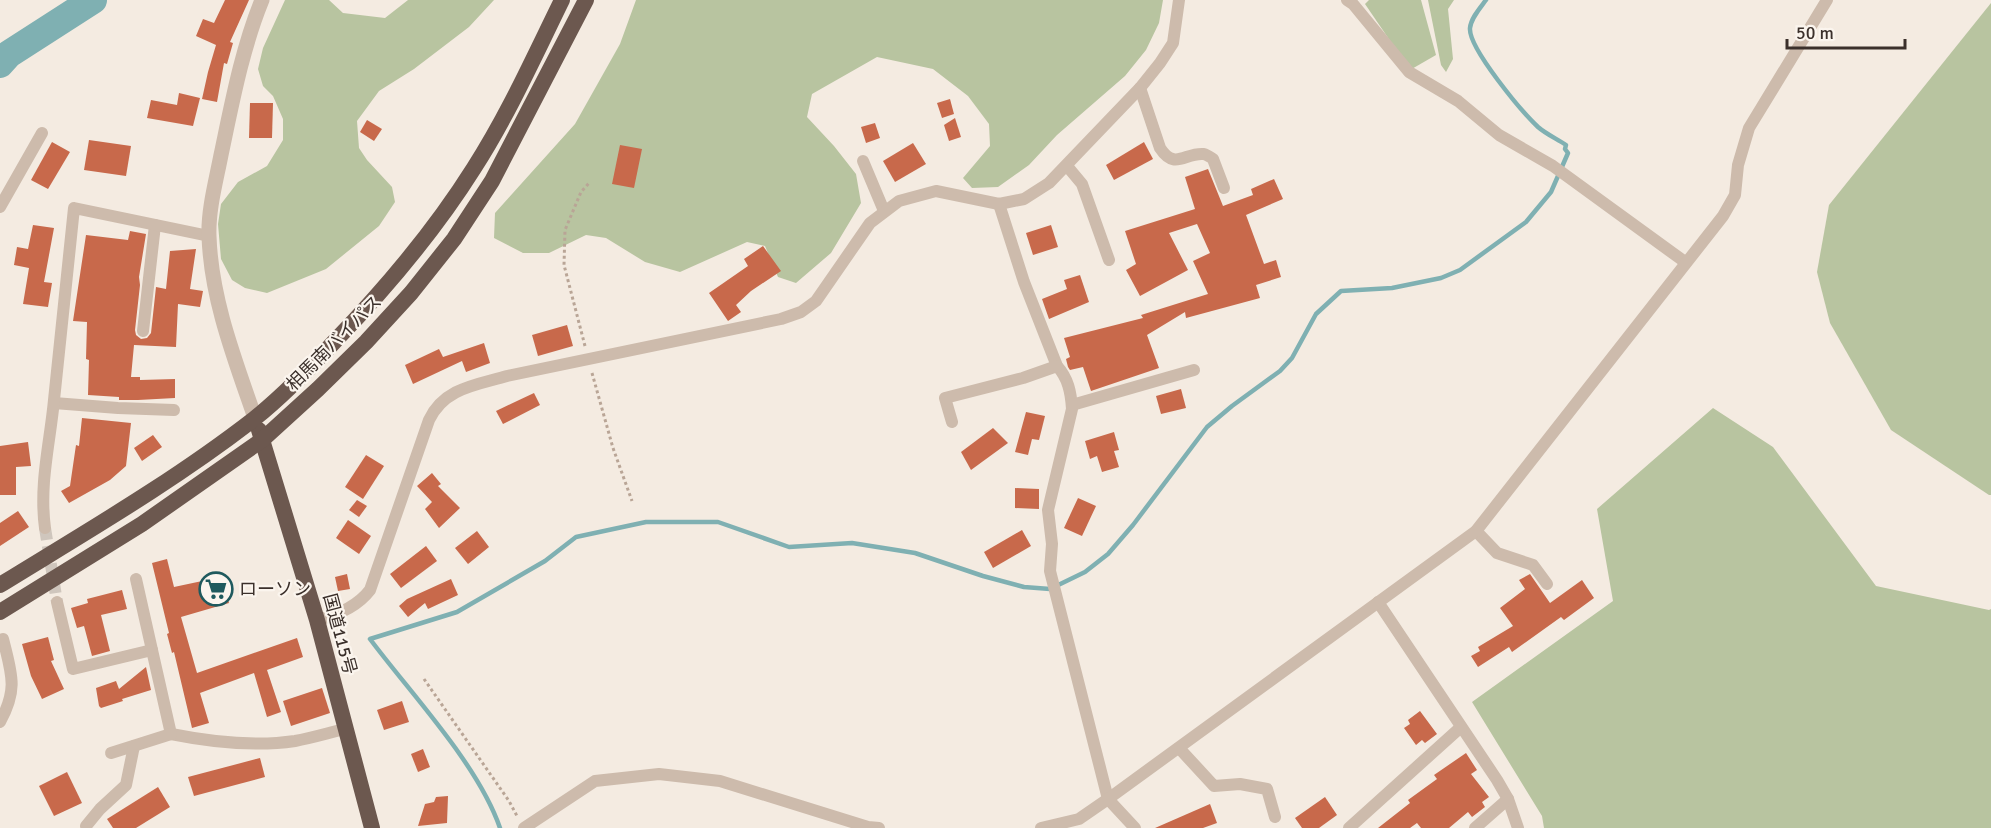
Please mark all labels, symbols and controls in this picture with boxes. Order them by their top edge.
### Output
scale bar [1787,12,1906,50]
text: 50 m [1796,22,1834,44]
street label: 相馬南バイパス [282,291,386,395]
supermarket icon: ローソン [198,571,234,607]
place label: ローソン [239,578,311,600]
street label: 国道115号 [319,591,361,677]

